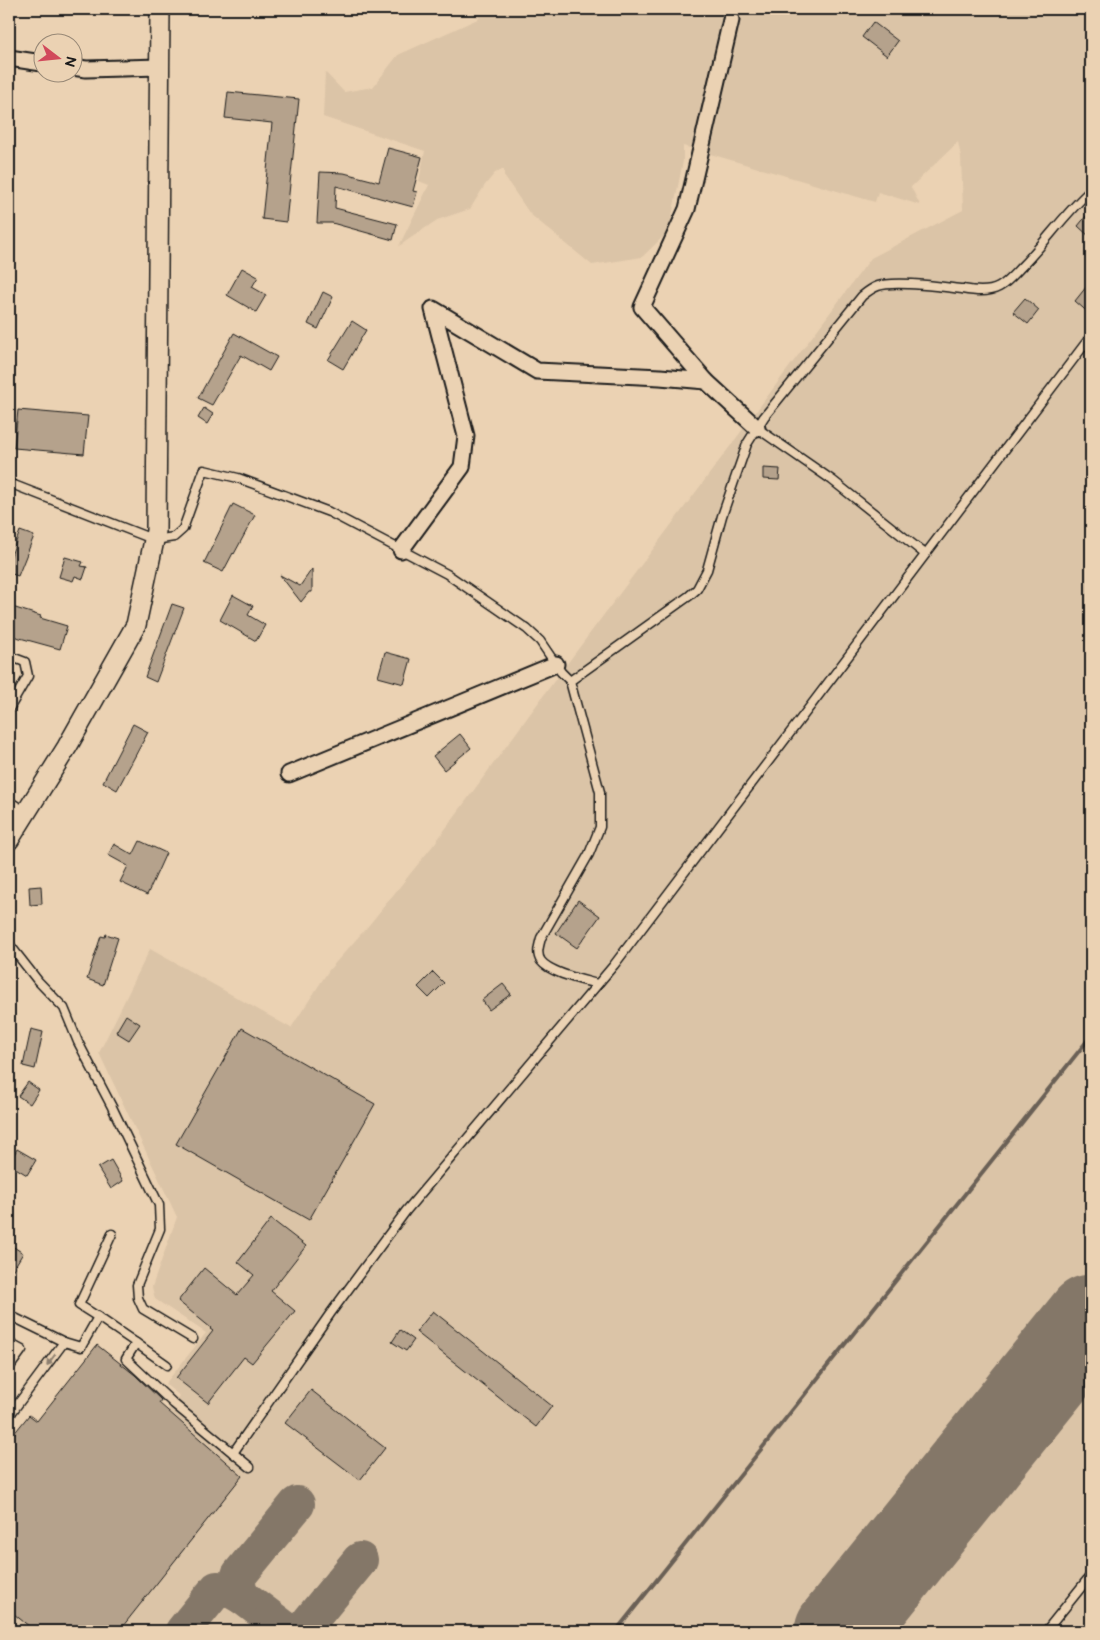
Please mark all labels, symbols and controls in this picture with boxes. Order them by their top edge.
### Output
north arrow [32,32,82,82]
text: N [60,54,80,69]
one-way arrow [45,1353,56,1366]

